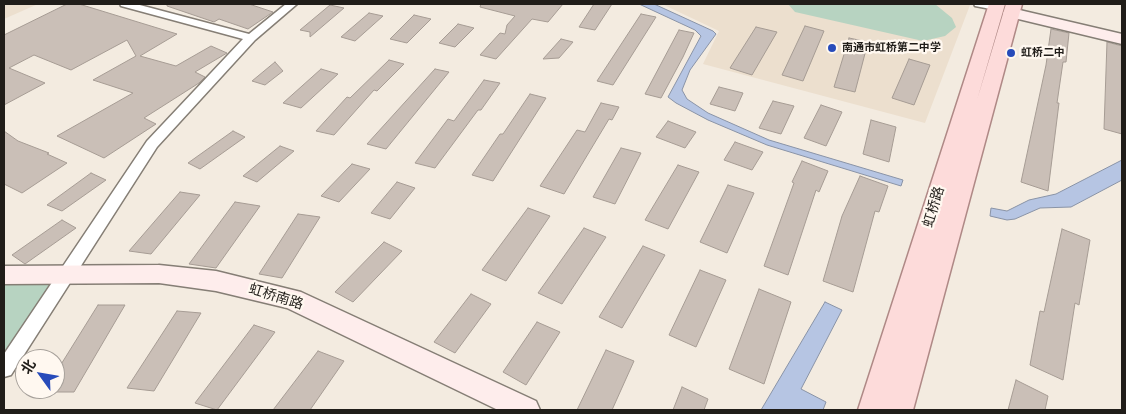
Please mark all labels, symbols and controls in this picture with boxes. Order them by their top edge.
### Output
place label: 南通市虹桥第二中学 [842,41,941,55]
marker: 南通市虹桥第二中学 [826,42,838,54]
place label: 虹桥二中 [1021,46,1065,60]
marker: 虹桥二中 [1005,47,1017,59]
street label: 虹桥路 [920,184,948,230]
street label: 虹桥南路 [247,281,305,313]
north arrow [15,349,65,399]
text: 北 [16,355,39,377]

